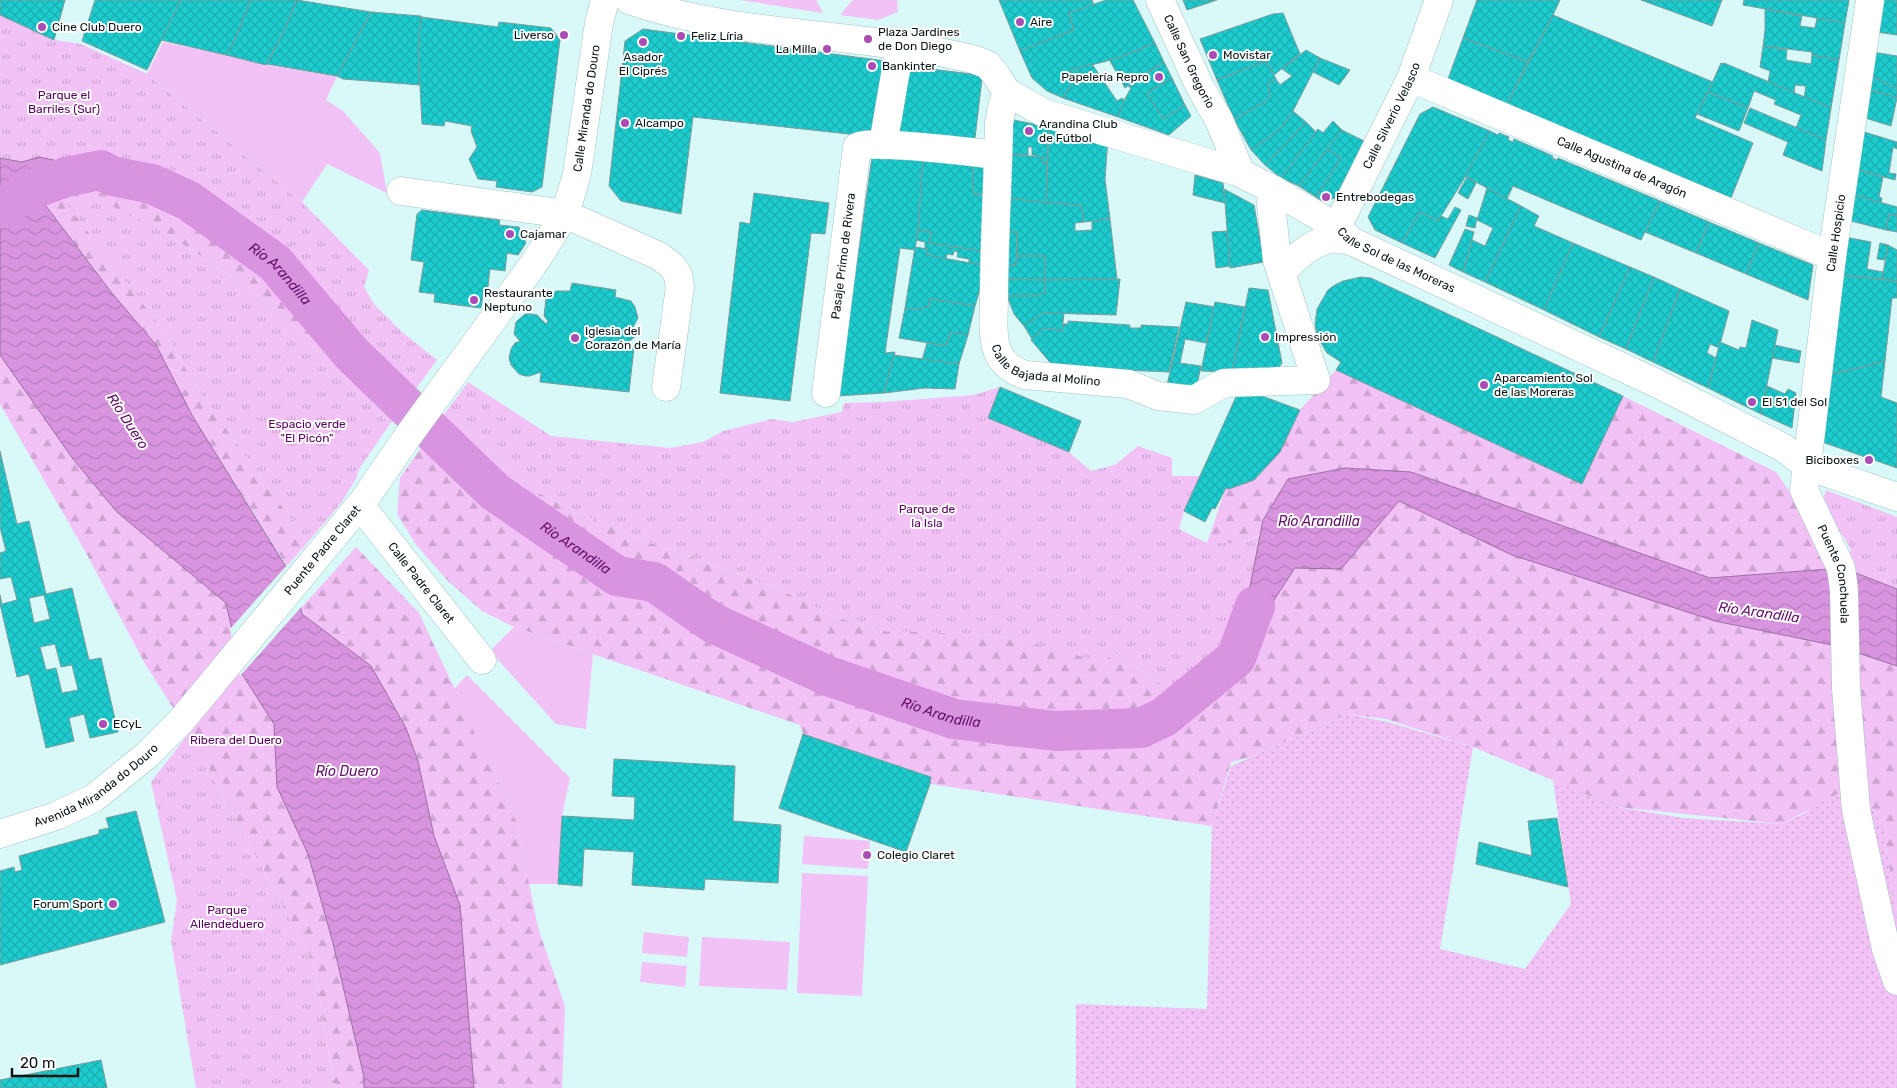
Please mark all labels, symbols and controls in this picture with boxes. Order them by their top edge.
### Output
street label: Calle San Gregorio [1161,12,1218,111]
place label: Aire [1030,15,1052,29]
marker: Aire [1014,16,1026,28]
place label: Cine Club Duero [52,20,142,34]
marker: Cine Club Duero [36,21,48,33]
place label: Plaza Jardines de Don Diego [878,25,960,53]
place label: Liverso [514,28,554,42]
marker: Liverso [558,29,570,41]
place label: Feliz Líria [691,29,743,43]
marker: Feliz Líria [675,30,687,42]
marker: Plaza Jardines de Don Diego [862,33,874,45]
marker: Asador El Ciprés [637,36,649,48]
place label: La Milla [776,42,817,56]
marker: La Milla [821,43,833,55]
street label: Calle Miranda do Douro [570,44,603,173]
place label: Movistar [1223,48,1271,62]
marker: Movistar [1207,49,1219,61]
place label: Asador El Ciprés [619,50,667,78]
place label: Bankinter [882,59,937,73]
marker: Bankinter [866,60,878,72]
street label: Calle Silverio Velasco [1360,60,1423,171]
place label: Papelería Repro [1061,70,1149,84]
marker: Papelería Repro [1153,71,1165,83]
park label: Parque el Barriles (Sur) [28,88,100,116]
place label: Alcampo [635,116,684,130]
marker: Alcampo [619,117,631,129]
place label: Arandina Club de Fútbol [1039,117,1118,145]
marker: Arandina Club de Fútbol [1023,125,1035,137]
street label: Calle Agustina de Aragón [1555,134,1689,201]
place label: Entrebodegas [1336,190,1414,204]
marker: Entrebodegas [1320,191,1332,203]
street label: Pasaje Primo de Rivera [828,192,858,320]
street label: Calle Hospicio [1824,193,1848,273]
street label: Calle Sol de las Moreras [1334,224,1457,296]
place label: Cajamar [520,227,567,241]
marker: Cajamar [504,228,516,240]
water label: Río Arandilla [245,239,315,309]
place label: Restaurante Neptuno [484,286,553,314]
marker: Restaurante Neptuno [468,294,480,306]
place label: Iglesia del Corazón de María [585,324,681,352]
place label: Impressión [1275,330,1337,344]
marker: Impressión [1259,331,1271,343]
marker: Iglesia del Corazón de María [569,332,581,344]
street label: Calle Bajada al Molino [989,343,1101,389]
place label: Aparcamiento Sol de las Moreras [1494,371,1593,399]
marker: Aparcamiento Sol de las Moreras [1478,379,1490,391]
water label: Río Duero [103,390,152,452]
place label: El 51 del Sol [1762,395,1827,409]
marker: El 51 del Sol [1746,396,1758,408]
park label: Espacio verde "El Picón" [268,417,346,445]
place label: Biciboxes [1806,453,1859,467]
marker: Biciboxes [1863,454,1875,466]
street label: Puente Padre Claret [281,502,364,598]
park label: Parque de la Isla [899,502,956,530]
water label: Río Arandilla [1278,513,1360,530]
water label: Río Arandilla [537,518,614,578]
street label: Puente Conchuela [1814,522,1852,624]
street label: Calle Padre Claret [385,540,458,626]
water label: Río Arandilla [1717,598,1801,627]
water label: Río Arandilla [899,694,982,731]
place label: ECyL [113,717,142,731]
marker: ECyL [97,718,109,730]
park label: Ribera del Duero [190,733,282,747]
street label: Avenida Miranda do Douro [32,741,161,830]
water label: Río Duero [315,763,379,780]
place label: Colegio Claret [877,848,955,862]
marker: Colegio Claret [861,849,873,861]
place label: Forum Sport [33,897,103,911]
marker: Forum Sport [107,898,119,910]
park label: Parque Allendeduero [190,903,264,931]
scale bar [12,1046,79,1078]
text: 20 m [20,1054,55,1072]

